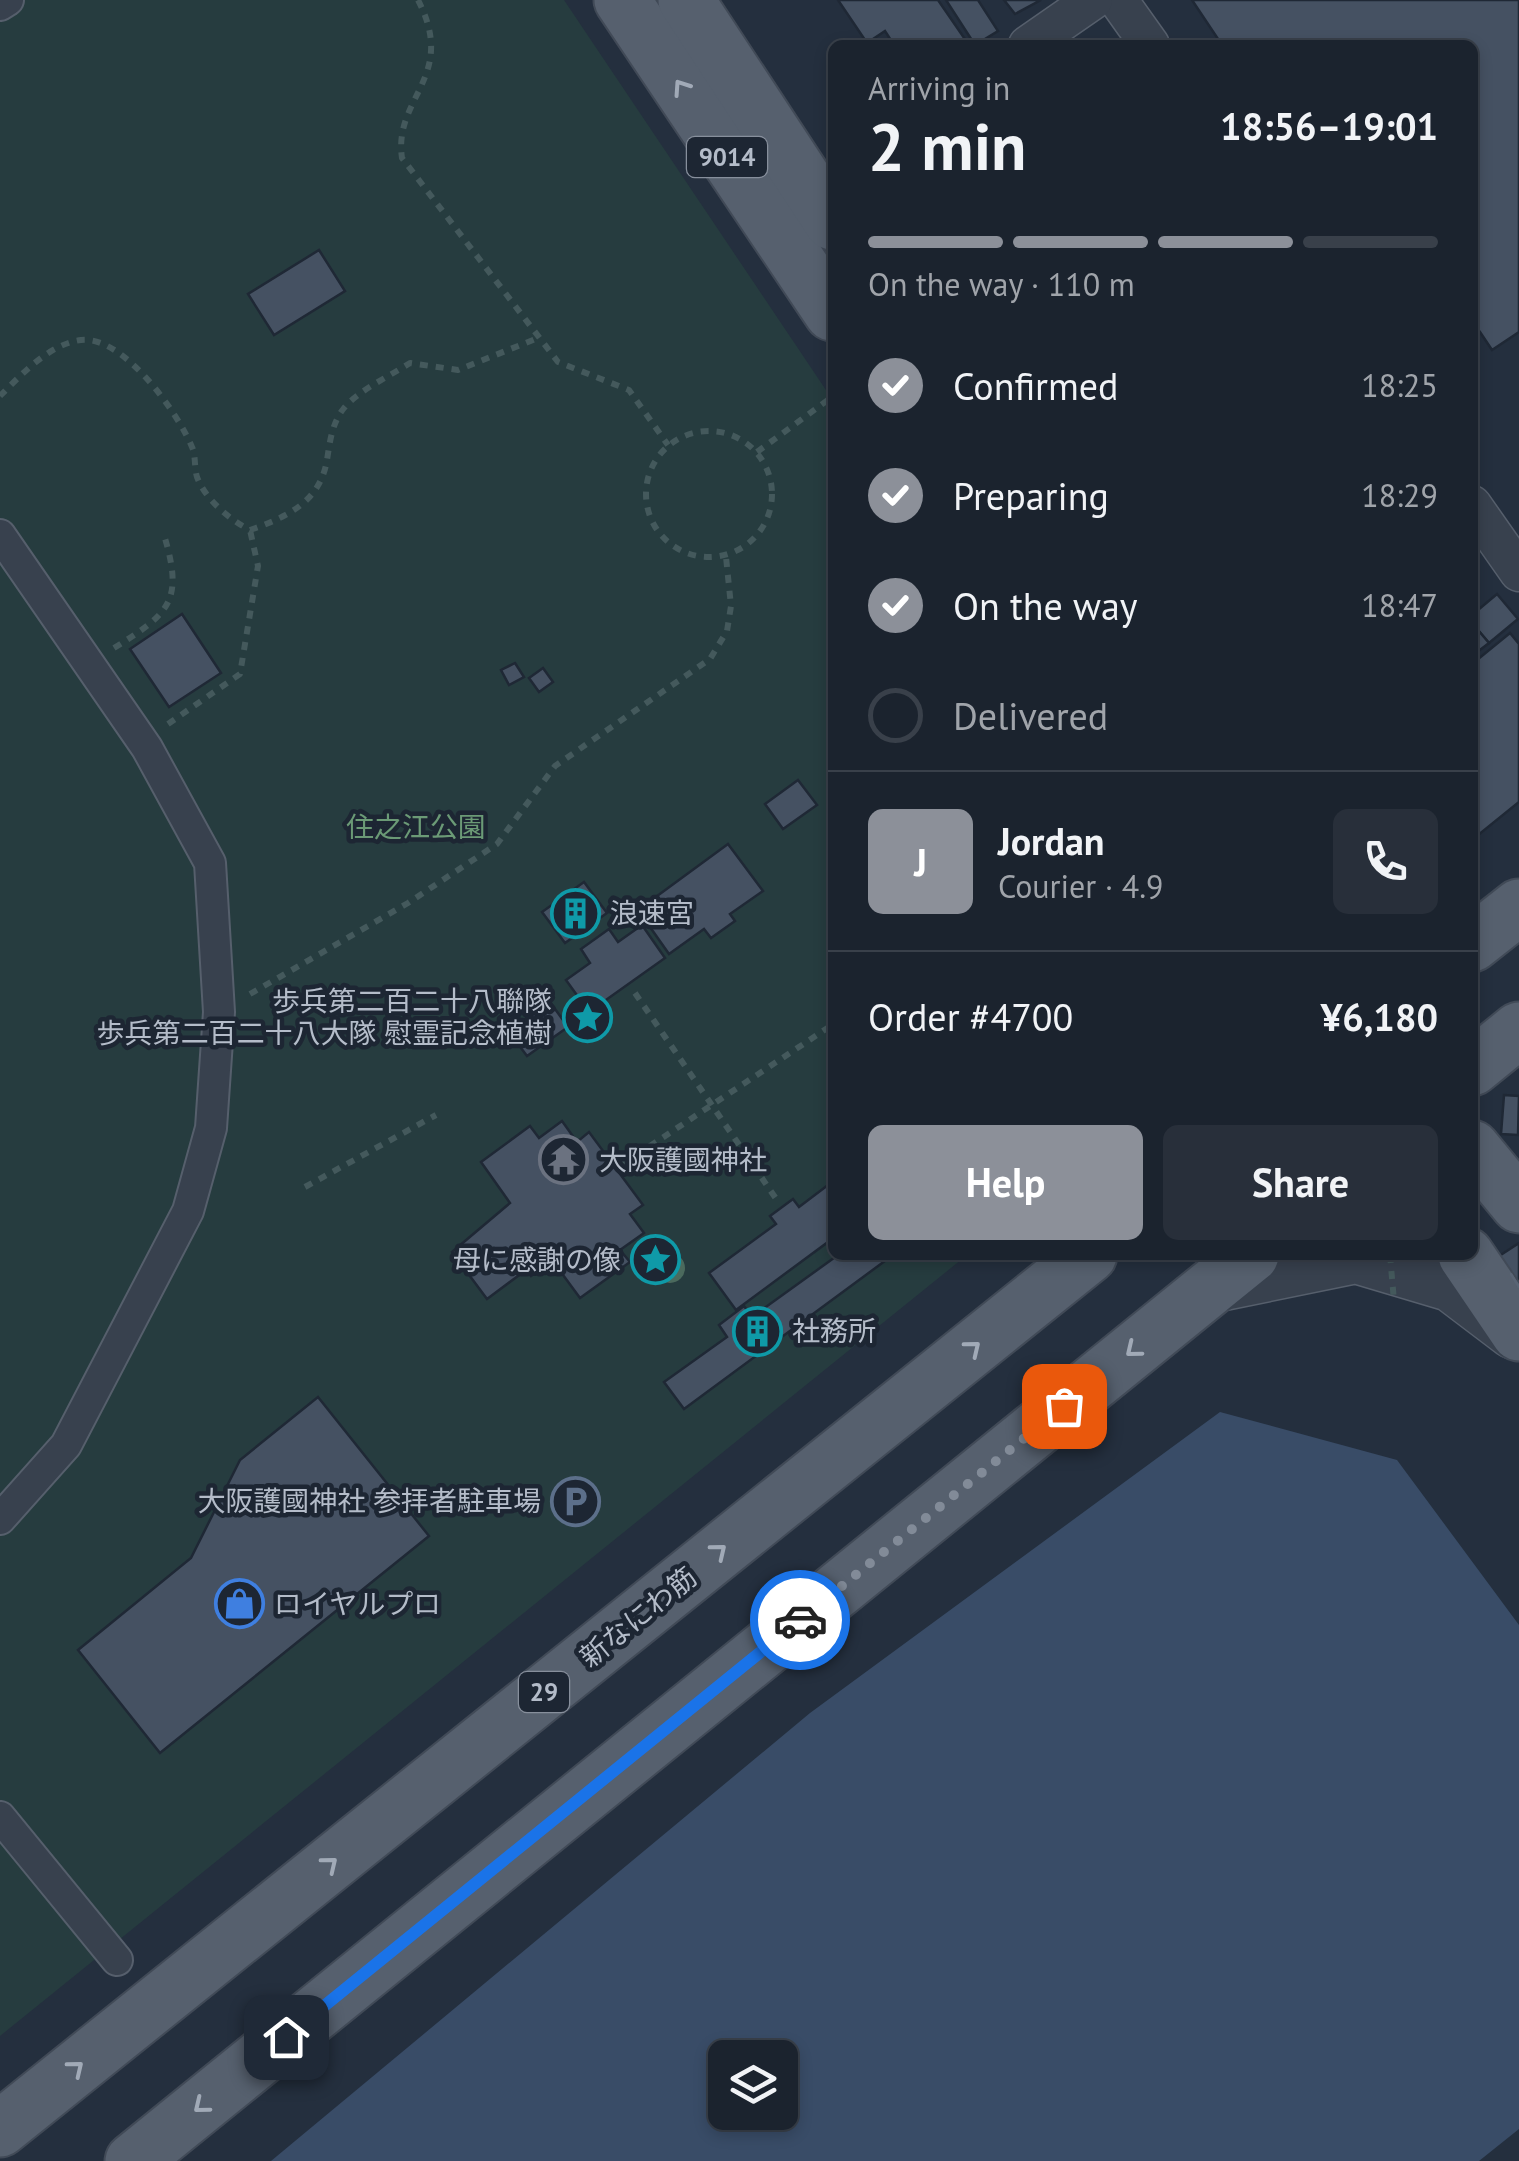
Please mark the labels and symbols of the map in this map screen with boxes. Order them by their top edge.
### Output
one-way arrow [675,80,693,99]
road number: 9014 [687,137,767,177]
park label: 住之江公園 [346,808,486,845]
building icon: 浪速宮 [549,887,601,939]
place label: 浪速宮 [610,894,694,931]
place label: 歩兵第二百二十八聯隊 歩兵第二百二十八大隊 慰霊記念植樹 [97,982,552,1051]
place icon: 歩兵第二百二十八聯隊 歩兵第二百二十八大隊 慰霊記念植樹 [561,991,613,1043]
temple icon: 大阪護國神社 [538,1134,590,1186]
place label: 大阪護國神社 [599,1141,767,1178]
place icon: 母に感謝の像 [630,1234,682,1286]
place label: 母に感謝の像 [453,1241,621,1278]
building icon: 社務所 [731,1305,783,1357]
place label: 社務所 [792,1312,876,1349]
one-way arrow [1126,1338,1144,1356]
one-way arrow [962,1342,980,1360]
pin [1022,1364,1107,1449]
parking icon: 大阪護國神社 参拝者駐車場 [550,1475,602,1527]
place label: 大阪護國神社 参拝者駐車場 [198,1482,541,1519]
one-way arrow [708,1545,726,1563]
street label: 新なにわ筋 [572,1558,704,1675]
courier [750,1570,850,1670]
shop icon: ロイヤルプロ [213,1578,265,1630]
place label: ロイヤルプロ [274,1585,441,1622]
road number: 29 [519,1672,569,1712]
one-way arrow [318,1858,336,1876]
pin [244,1995,329,2080]
one-way arrow [65,2062,83,2080]
one-way arrow [195,2094,213,2112]

